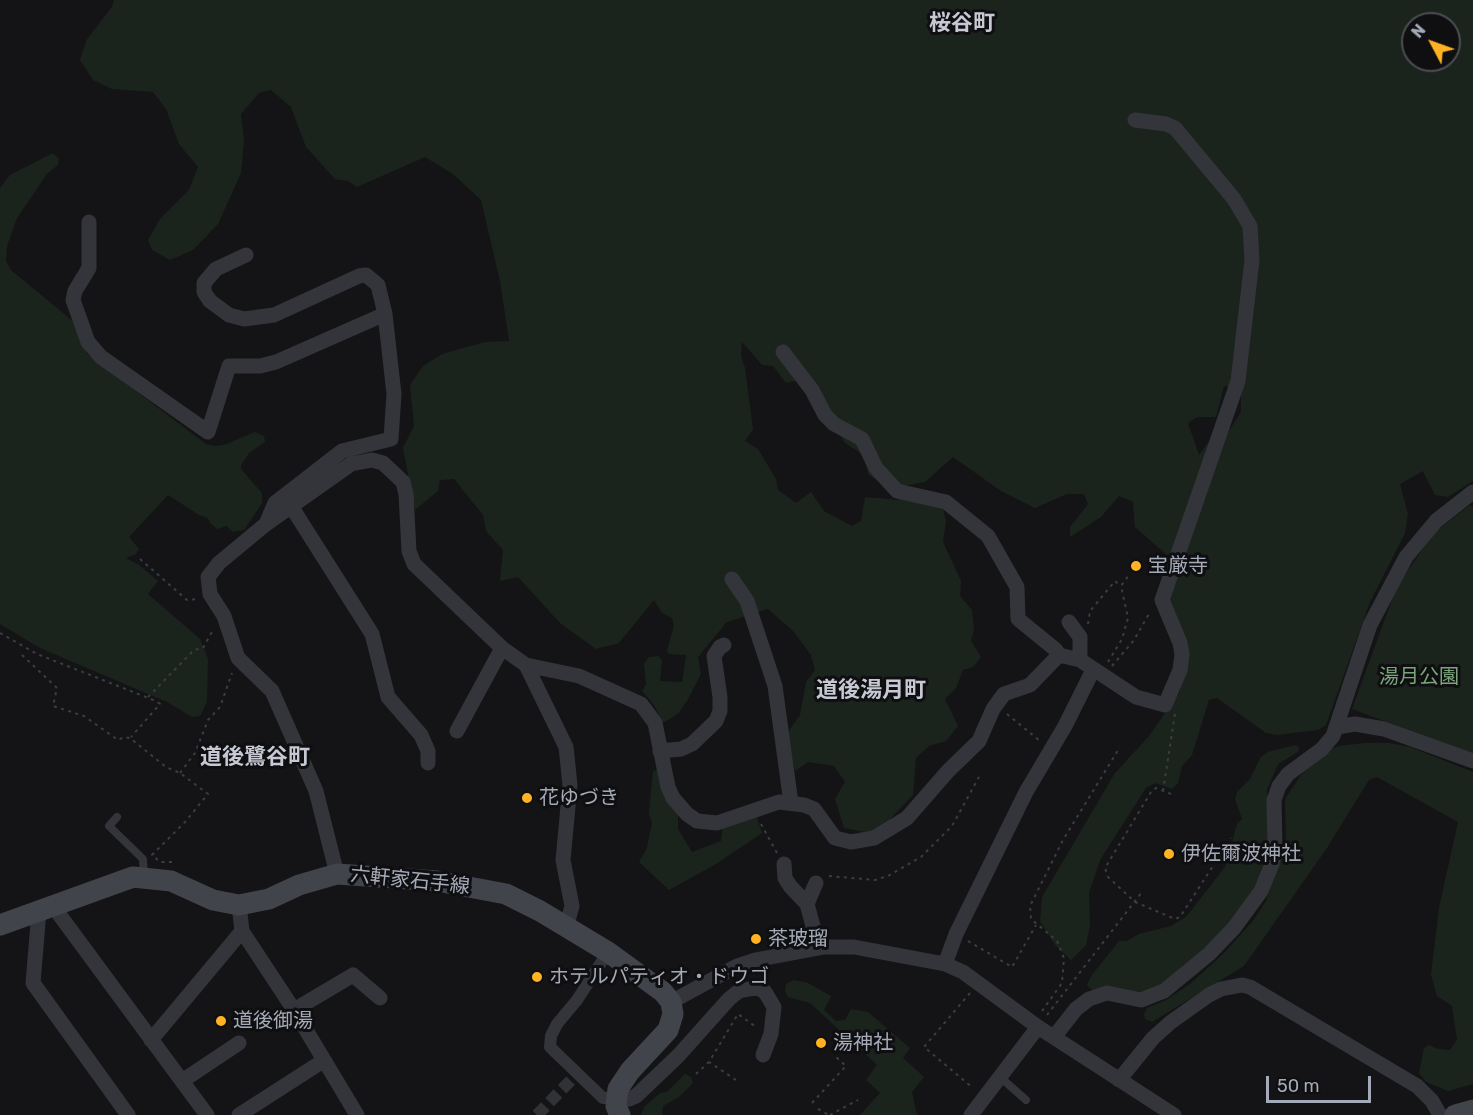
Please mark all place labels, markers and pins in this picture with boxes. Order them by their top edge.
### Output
place label: 宝厳寺 [1148,554,1208,578]
marker: 宝厳寺 [1129,559,1143,573]
place label: 花ゆづき [539,786,619,810]
marker: 花ゆづき [520,791,534,805]
place label: 伊佐爾波神社 [1181,842,1301,866]
marker: 伊佐爾波神社 [1162,847,1176,861]
place label: 茶玻瑠 [768,927,828,951]
marker: 茶玻瑠 [749,932,763,946]
place label: ホテルパティオ・ドウゴ [549,965,769,989]
marker: ホテルパティオ・ドウゴ [530,970,544,984]
place label: 道後御湯 [233,1009,313,1033]
marker: 道後御湯 [214,1014,228,1028]
place label: 湯神社 [833,1031,893,1055]
marker: 湯神社 [814,1036,828,1050]

